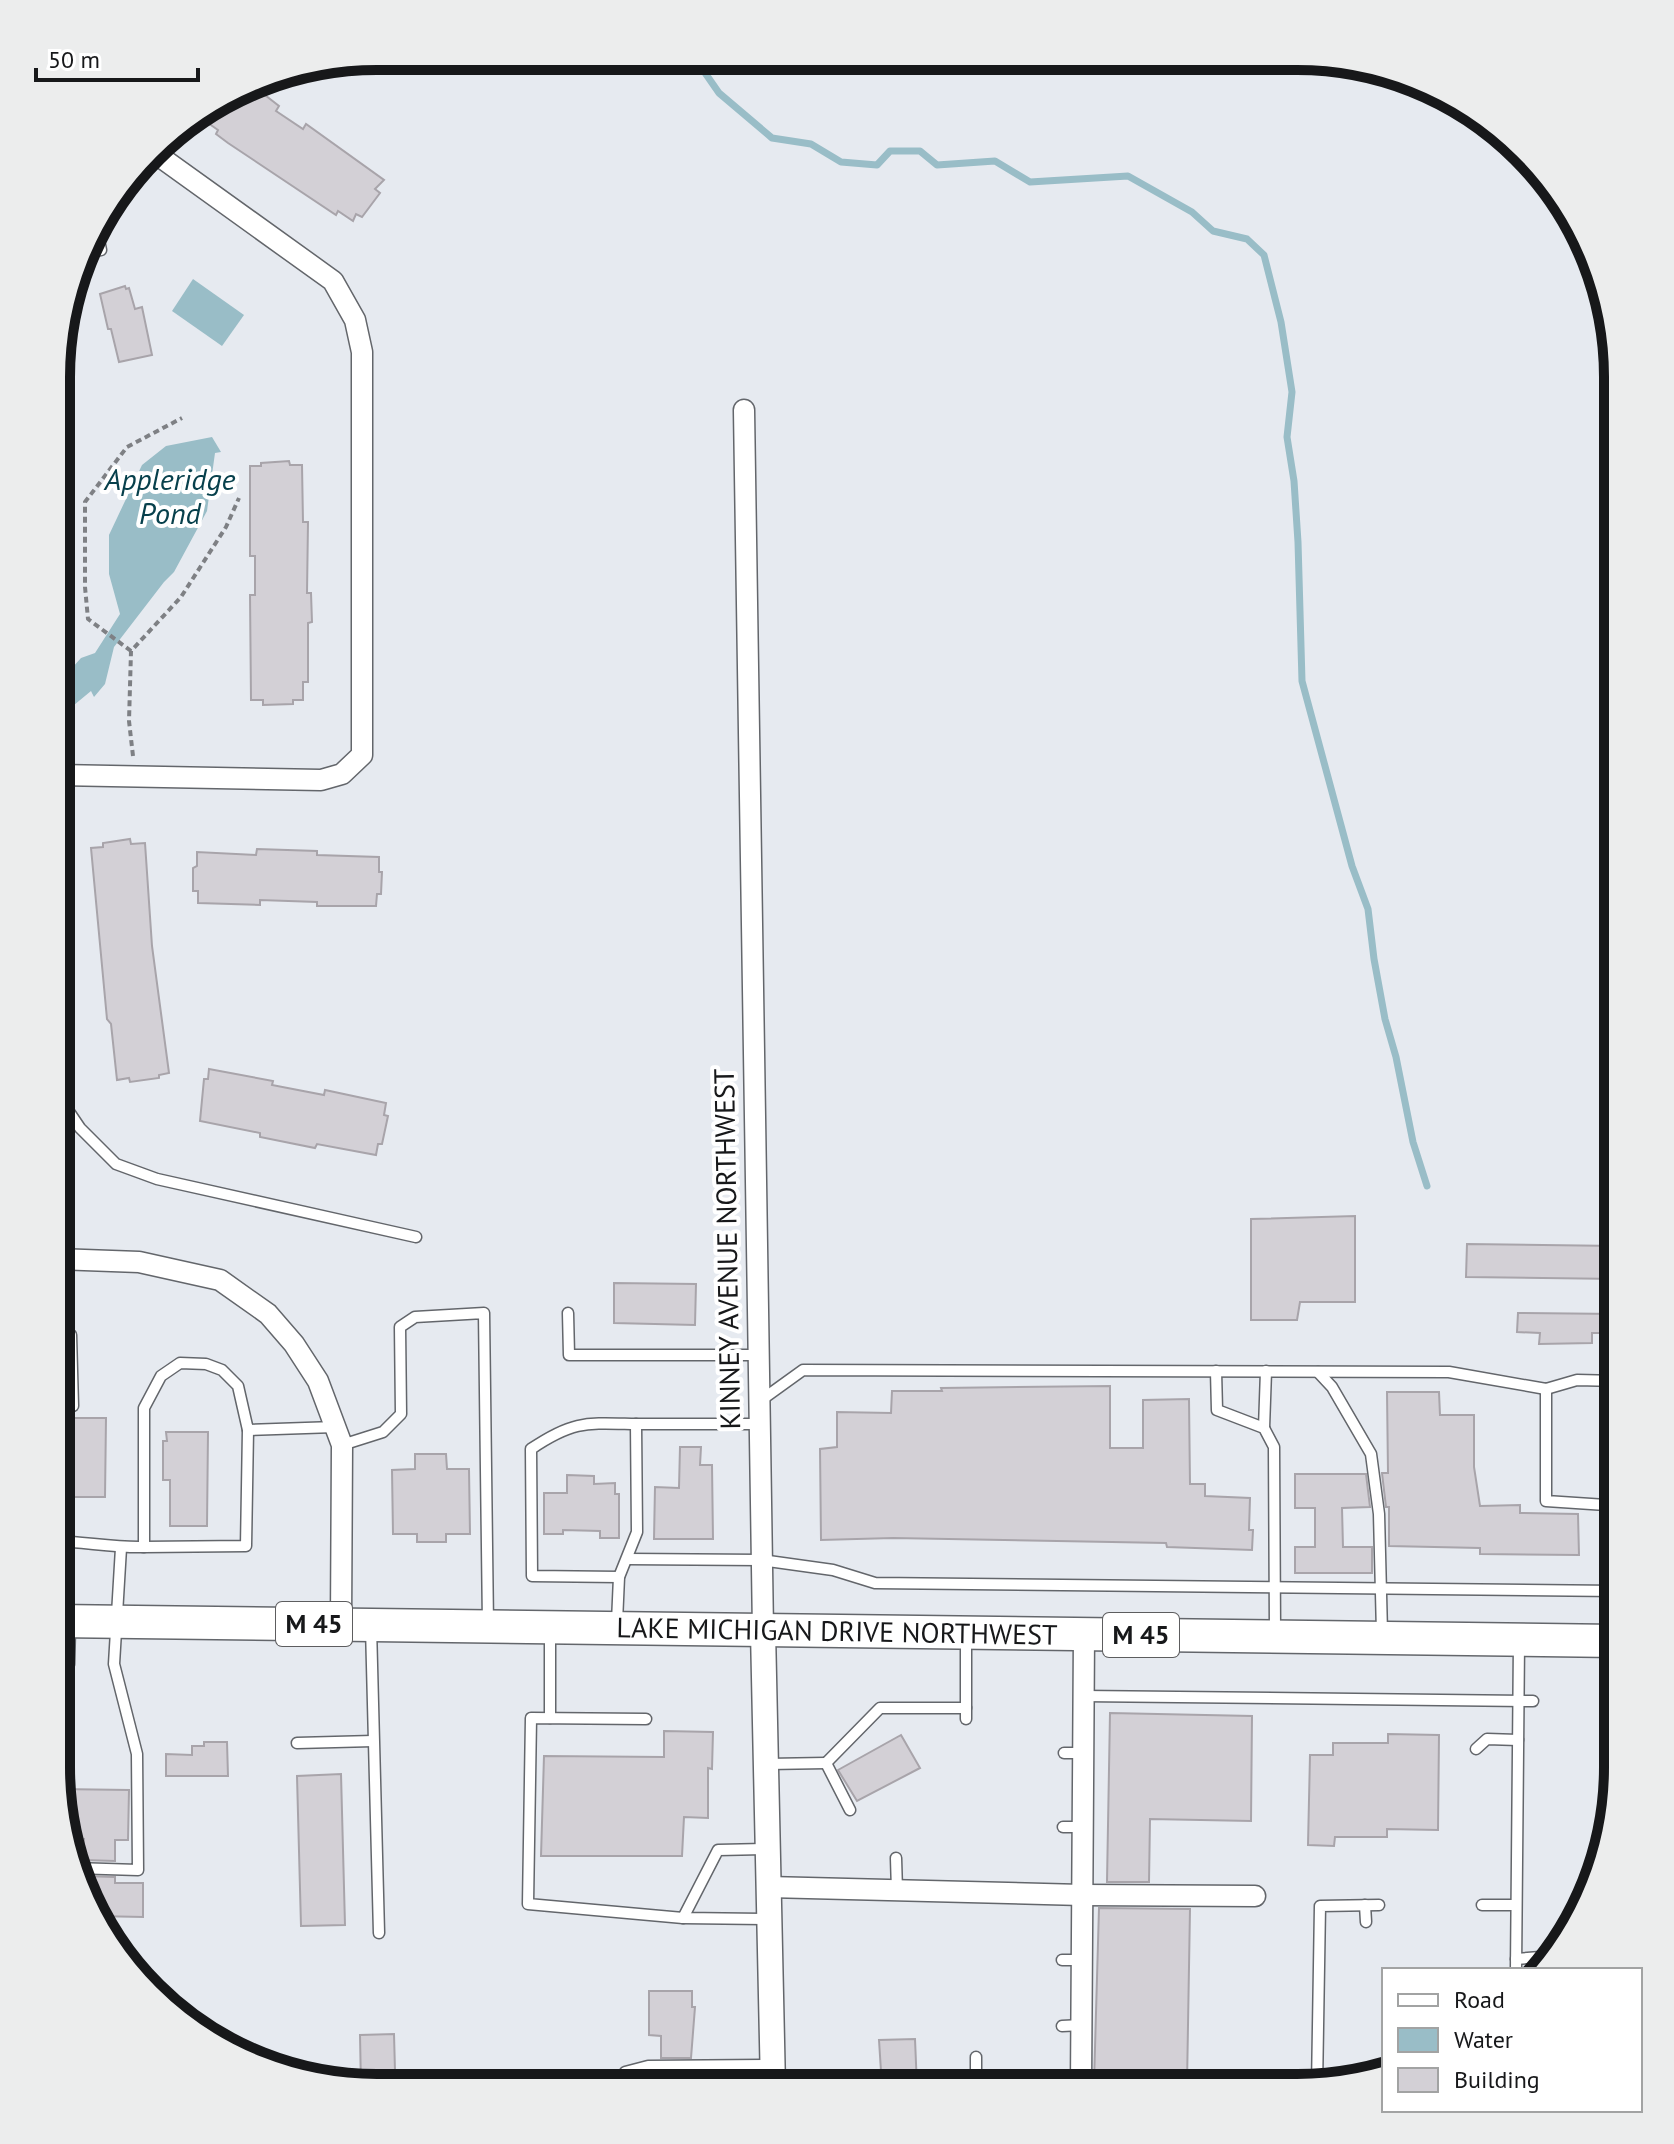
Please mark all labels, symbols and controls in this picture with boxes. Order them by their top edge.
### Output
scale bar [36,32,198,82]
text: 50 m [48,44,100,75]
water label: Appleridge Pond [103,459,236,532]
street label: KINNEY AVENUE NORTHWEST [705,1068,748,1430]
road number: M 45 [276,1602,352,1646]
street label: LAKE MICHIGAN DRIVE NORTHWEST [616,1608,1058,1653]
road number: M 45 [1103,1613,1179,1657]
legend [1382,1968,1642,2112]
text: Road [1454,1984,1505,2015]
text: Water [1454,2024,1513,2055]
text: Building [1454,2064,1540,2095]

